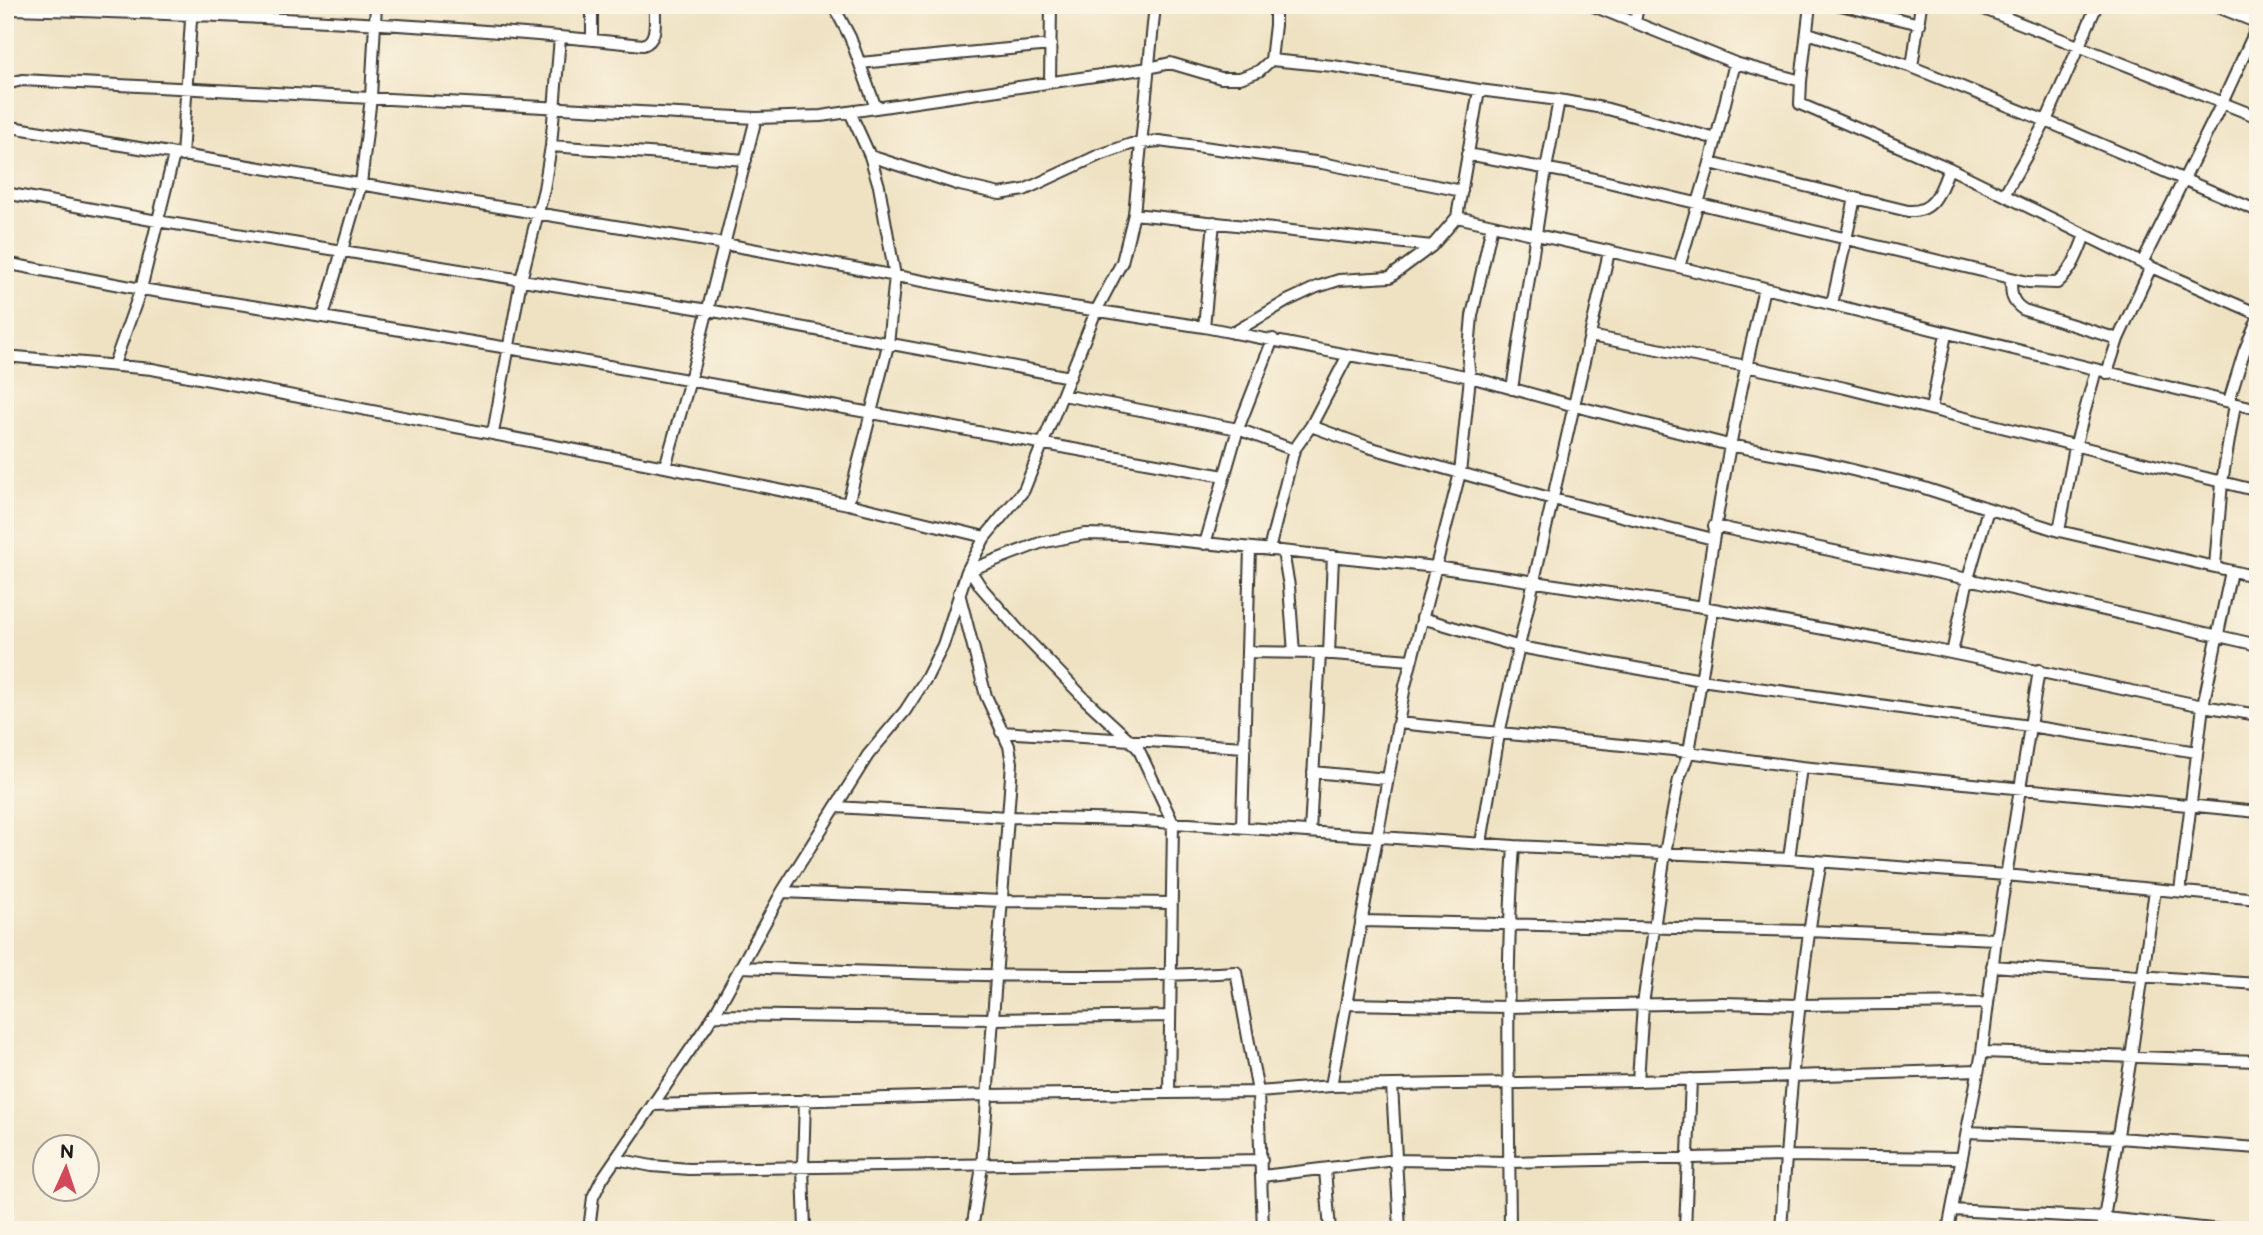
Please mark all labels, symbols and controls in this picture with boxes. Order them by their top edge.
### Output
north arrow [32,1134,102,1204]
text: N [59,1141,75,1164]

